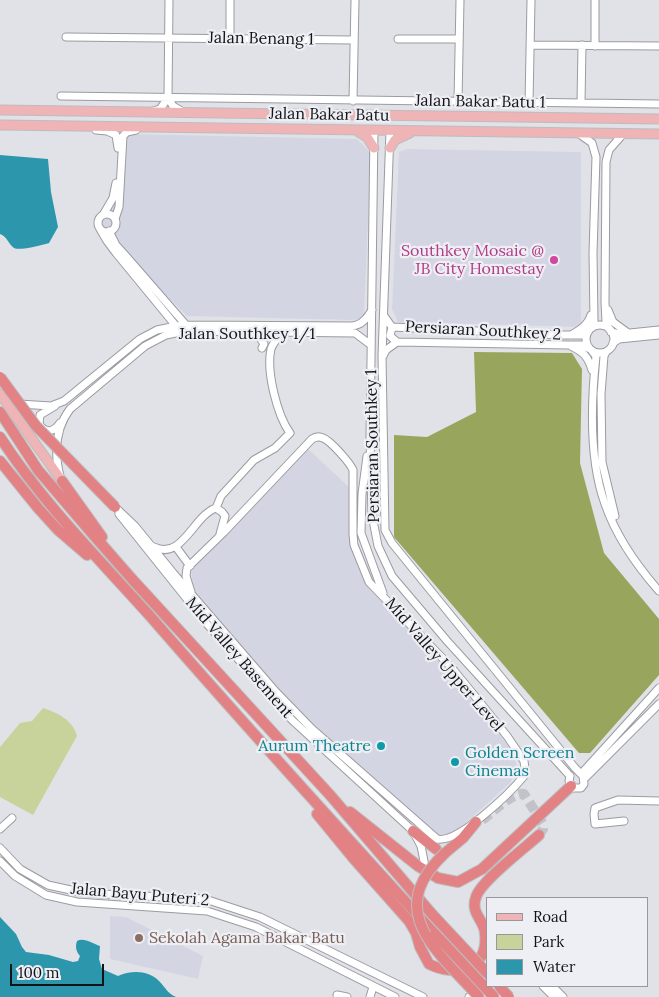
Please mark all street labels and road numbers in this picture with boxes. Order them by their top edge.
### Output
street label: Jalan Benang 1 [208,28,314,50]
street label: Jalan Bakar Batu 1 [415,91,545,113]
street label: Jalan Bakar Batu [269,104,389,126]
street label: Persiaran Southkey 2 [404,317,562,345]
street label: Jalan Southkey 1/1 [179,324,315,344]
street label: Persiaran Southkey 1 [362,369,384,523]
street label: Mid Valley Basement [181,593,297,723]
street label: Mid Valley Upper Level [381,594,507,736]
street label: Jalan Bayu Puteri 2 [70,879,210,911]

